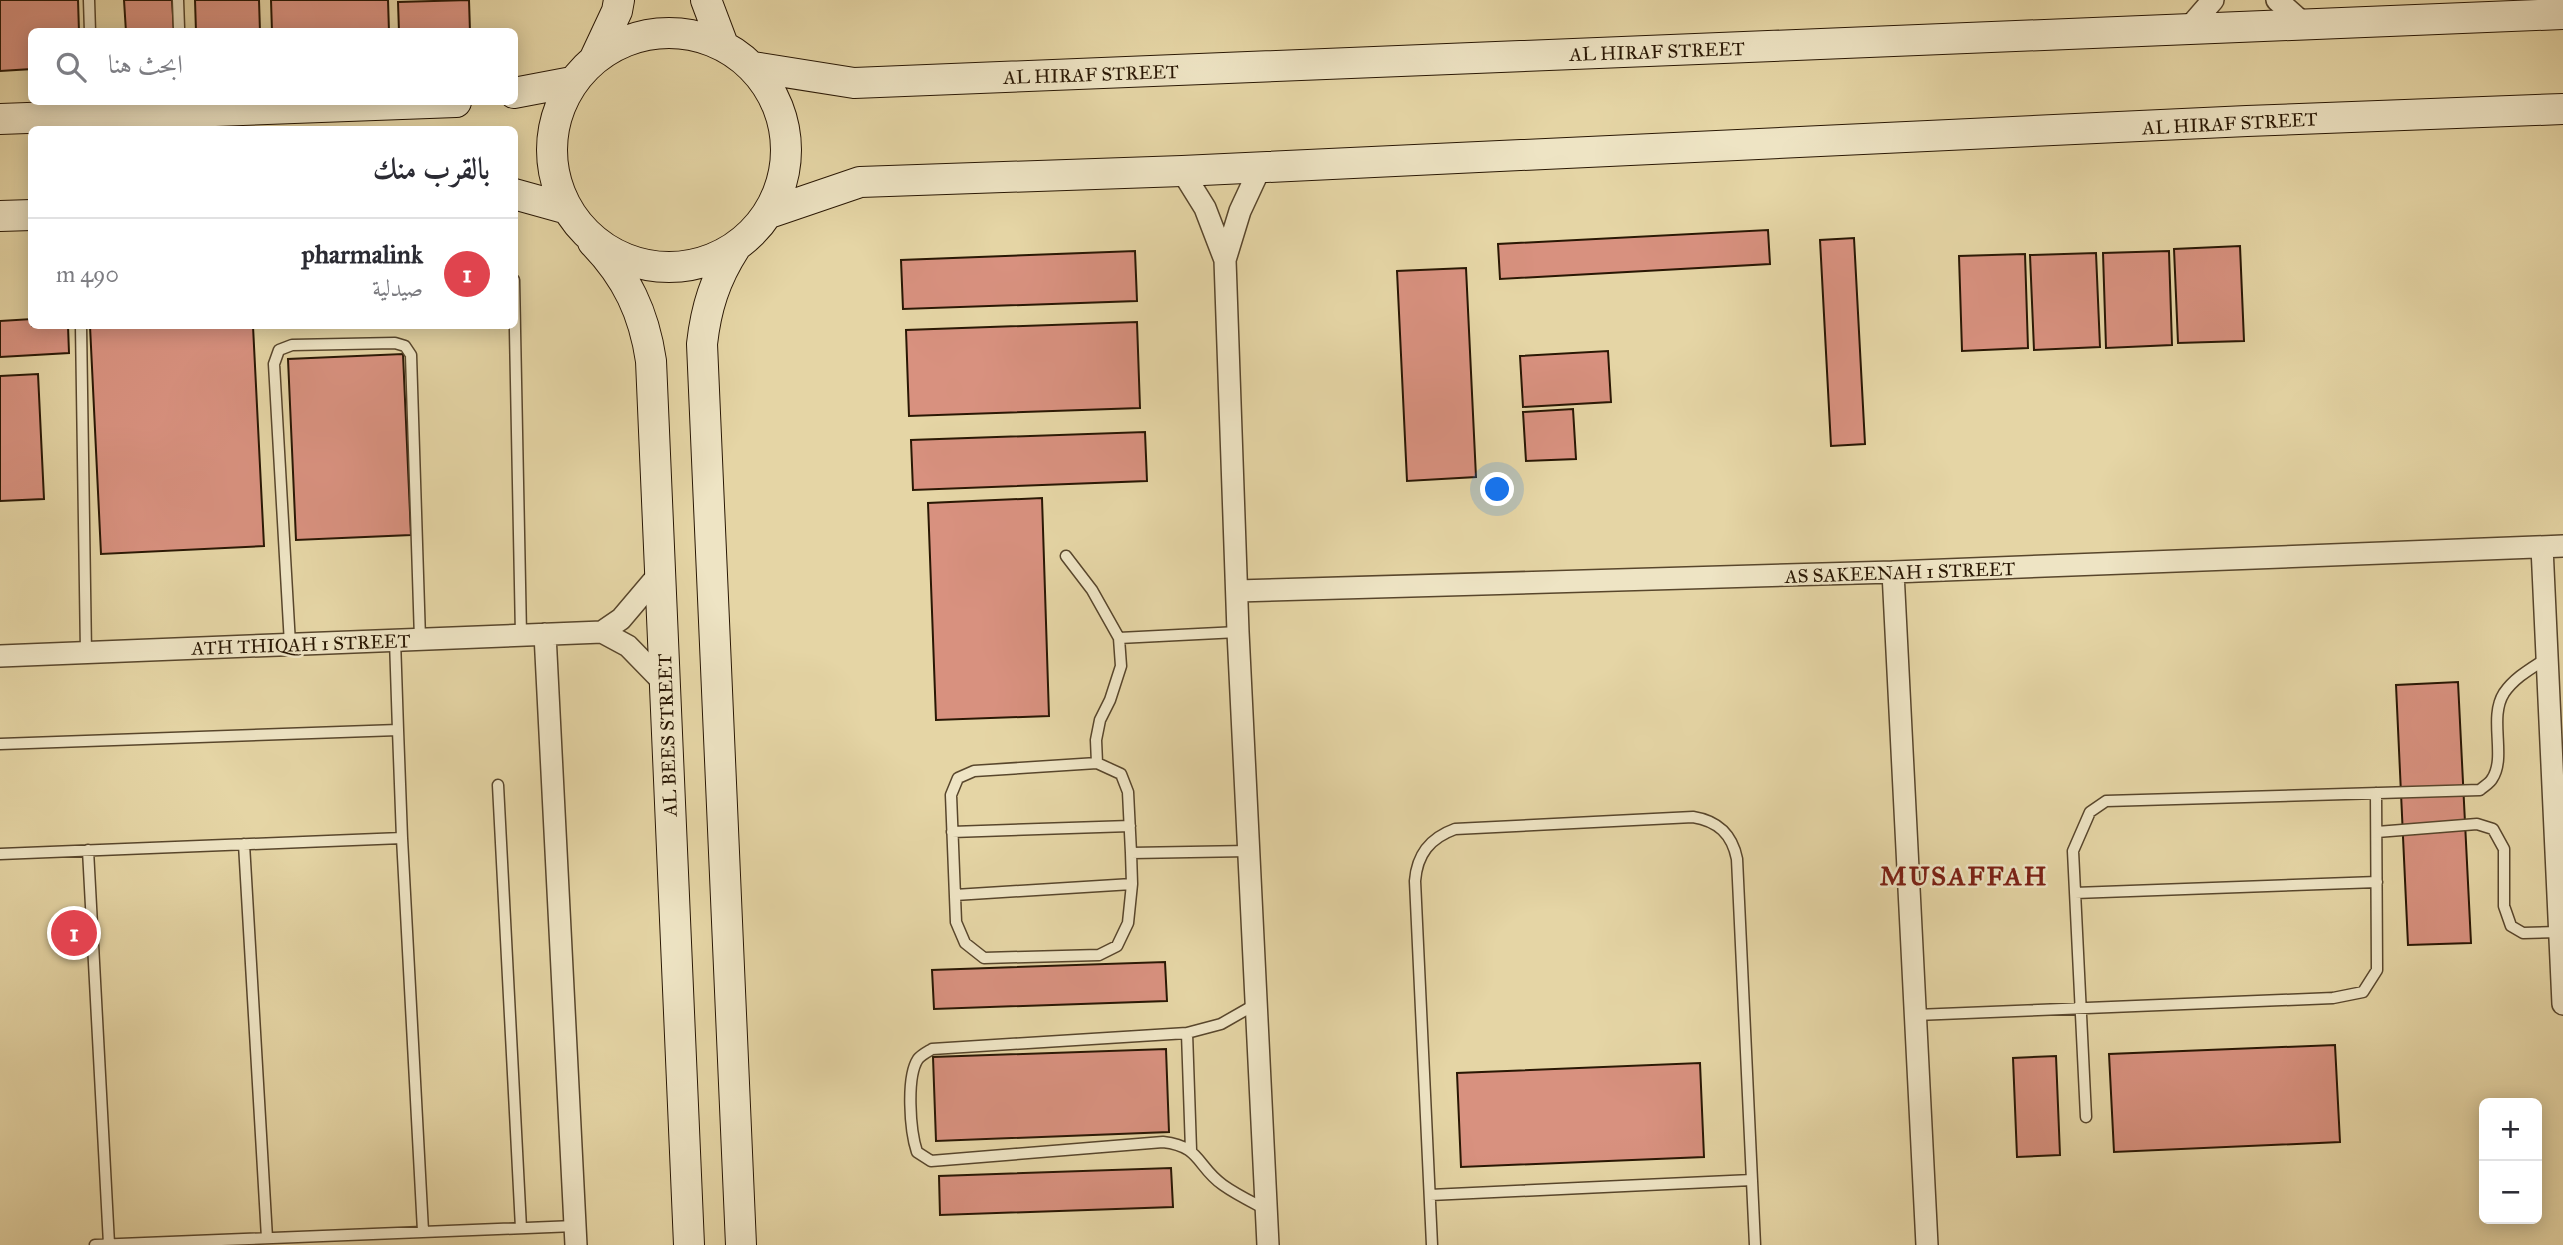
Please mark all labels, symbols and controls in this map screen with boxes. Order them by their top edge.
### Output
search box [28,28,518,105]
street label: AL HIRAF STREET [1568,37,1745,66]
icon: search [52,48,90,86]
text: ابحث هنا [108,48,183,80]
street label: AL HIRAF STREET [1002,60,1179,89]
street label: AL HIRAF STREET [2141,107,2318,140]
text: بالقرب منك [373,151,490,187]
text: pharmalink [302,238,423,270]
text: 490 m [56,260,119,288]
text: 1 [462,260,472,288]
text: صيدلية [372,274,423,302]
your location [1480,472,1514,506]
street label: AS SAKEENAH 1 STREET [1783,557,2016,588]
street label: ATH THIQAH 1 STREET [190,629,411,660]
street label: AL BEES STREET [653,653,682,818]
district label: MUSAFFAH [1880,860,2048,892]
pin: 1 [51,907,97,959]
map controls [2479,1098,2542,1224]
button: + [2479,1098,2542,1161]
button: − [2479,1161,2542,1224]

